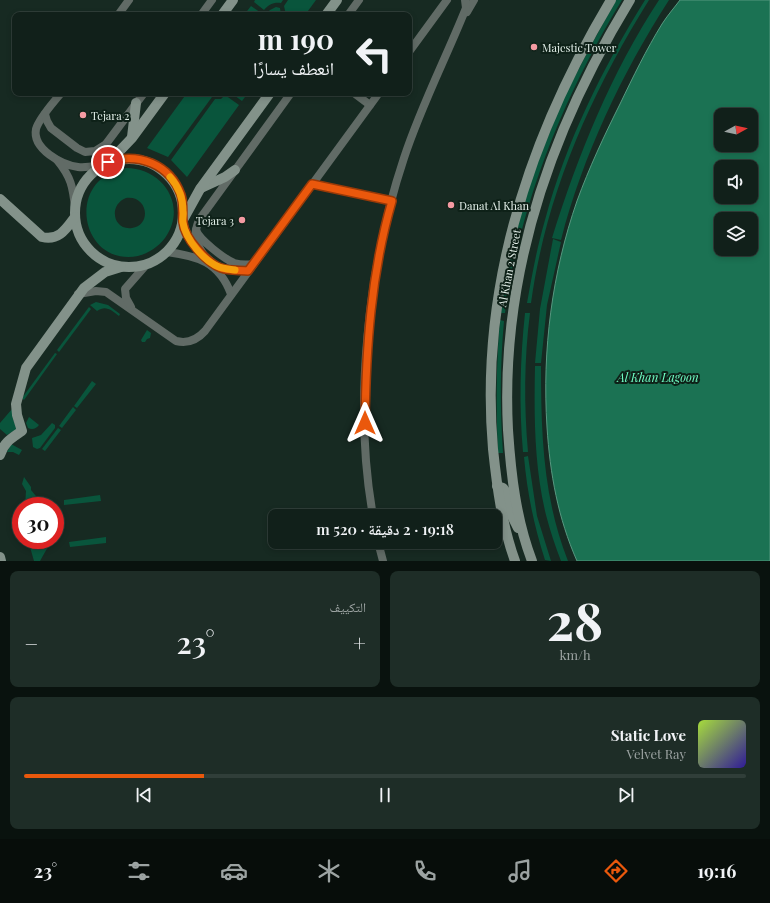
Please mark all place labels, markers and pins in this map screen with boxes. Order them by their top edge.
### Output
place label: Majestic Tower [542,40,617,55]
marker: Majestic Tower [529,42,539,52]
place label: Tejara 2 [91,108,130,123]
marker: Tejara 2 [78,110,88,120]
pin [91,145,125,179]
place label: Danat Al Khan [459,198,529,213]
marker: Danat Al Khan [446,200,456,210]
place label: Tejara 3 [196,213,234,228]
marker: Tejara 3 [237,215,247,225]

